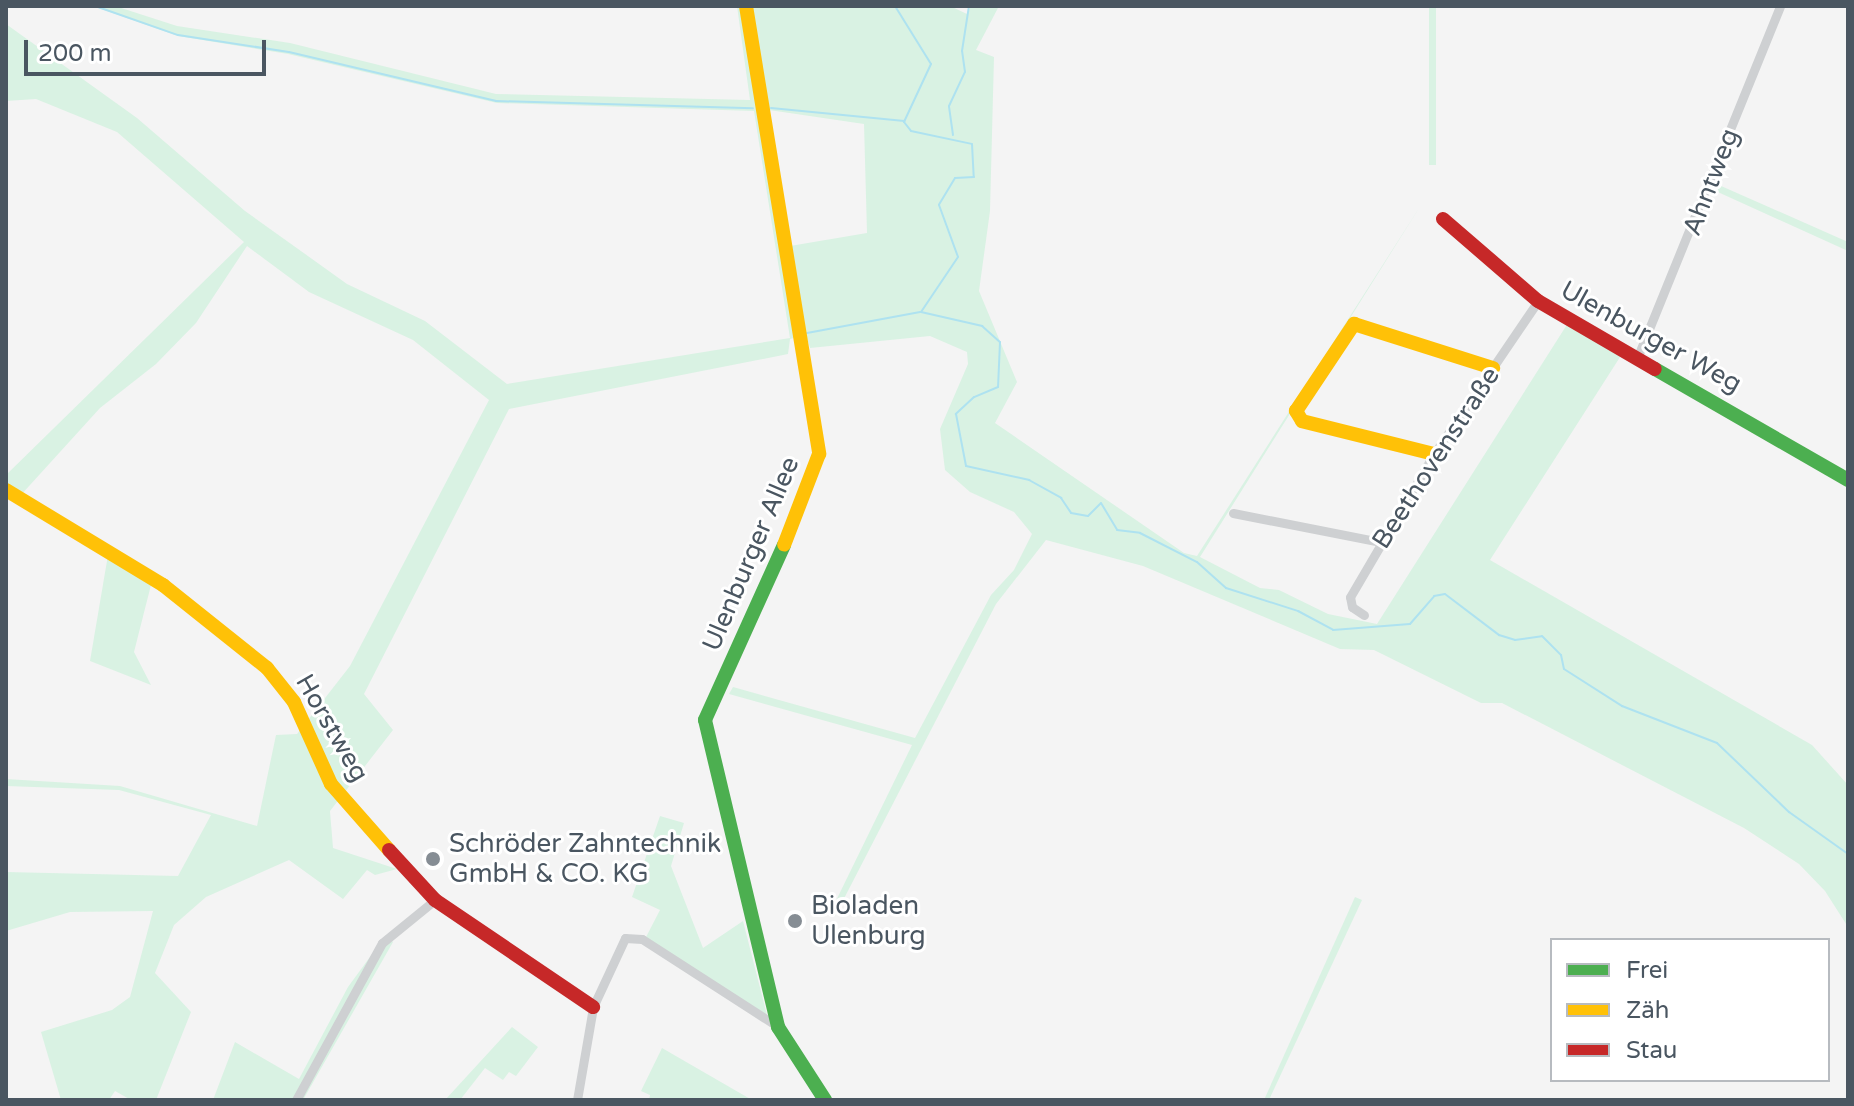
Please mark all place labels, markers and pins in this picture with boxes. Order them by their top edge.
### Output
place label: Schröder Zahntechnik GmbH & CO. KG [449,828,721,890]
marker: Schröder Zahntechnik GmbH & CO. KG [424,850,442,868]
place label: Bioladen Ulenburg [811,890,926,952]
marker: Bioladen Ulenburg [786,912,804,930]

